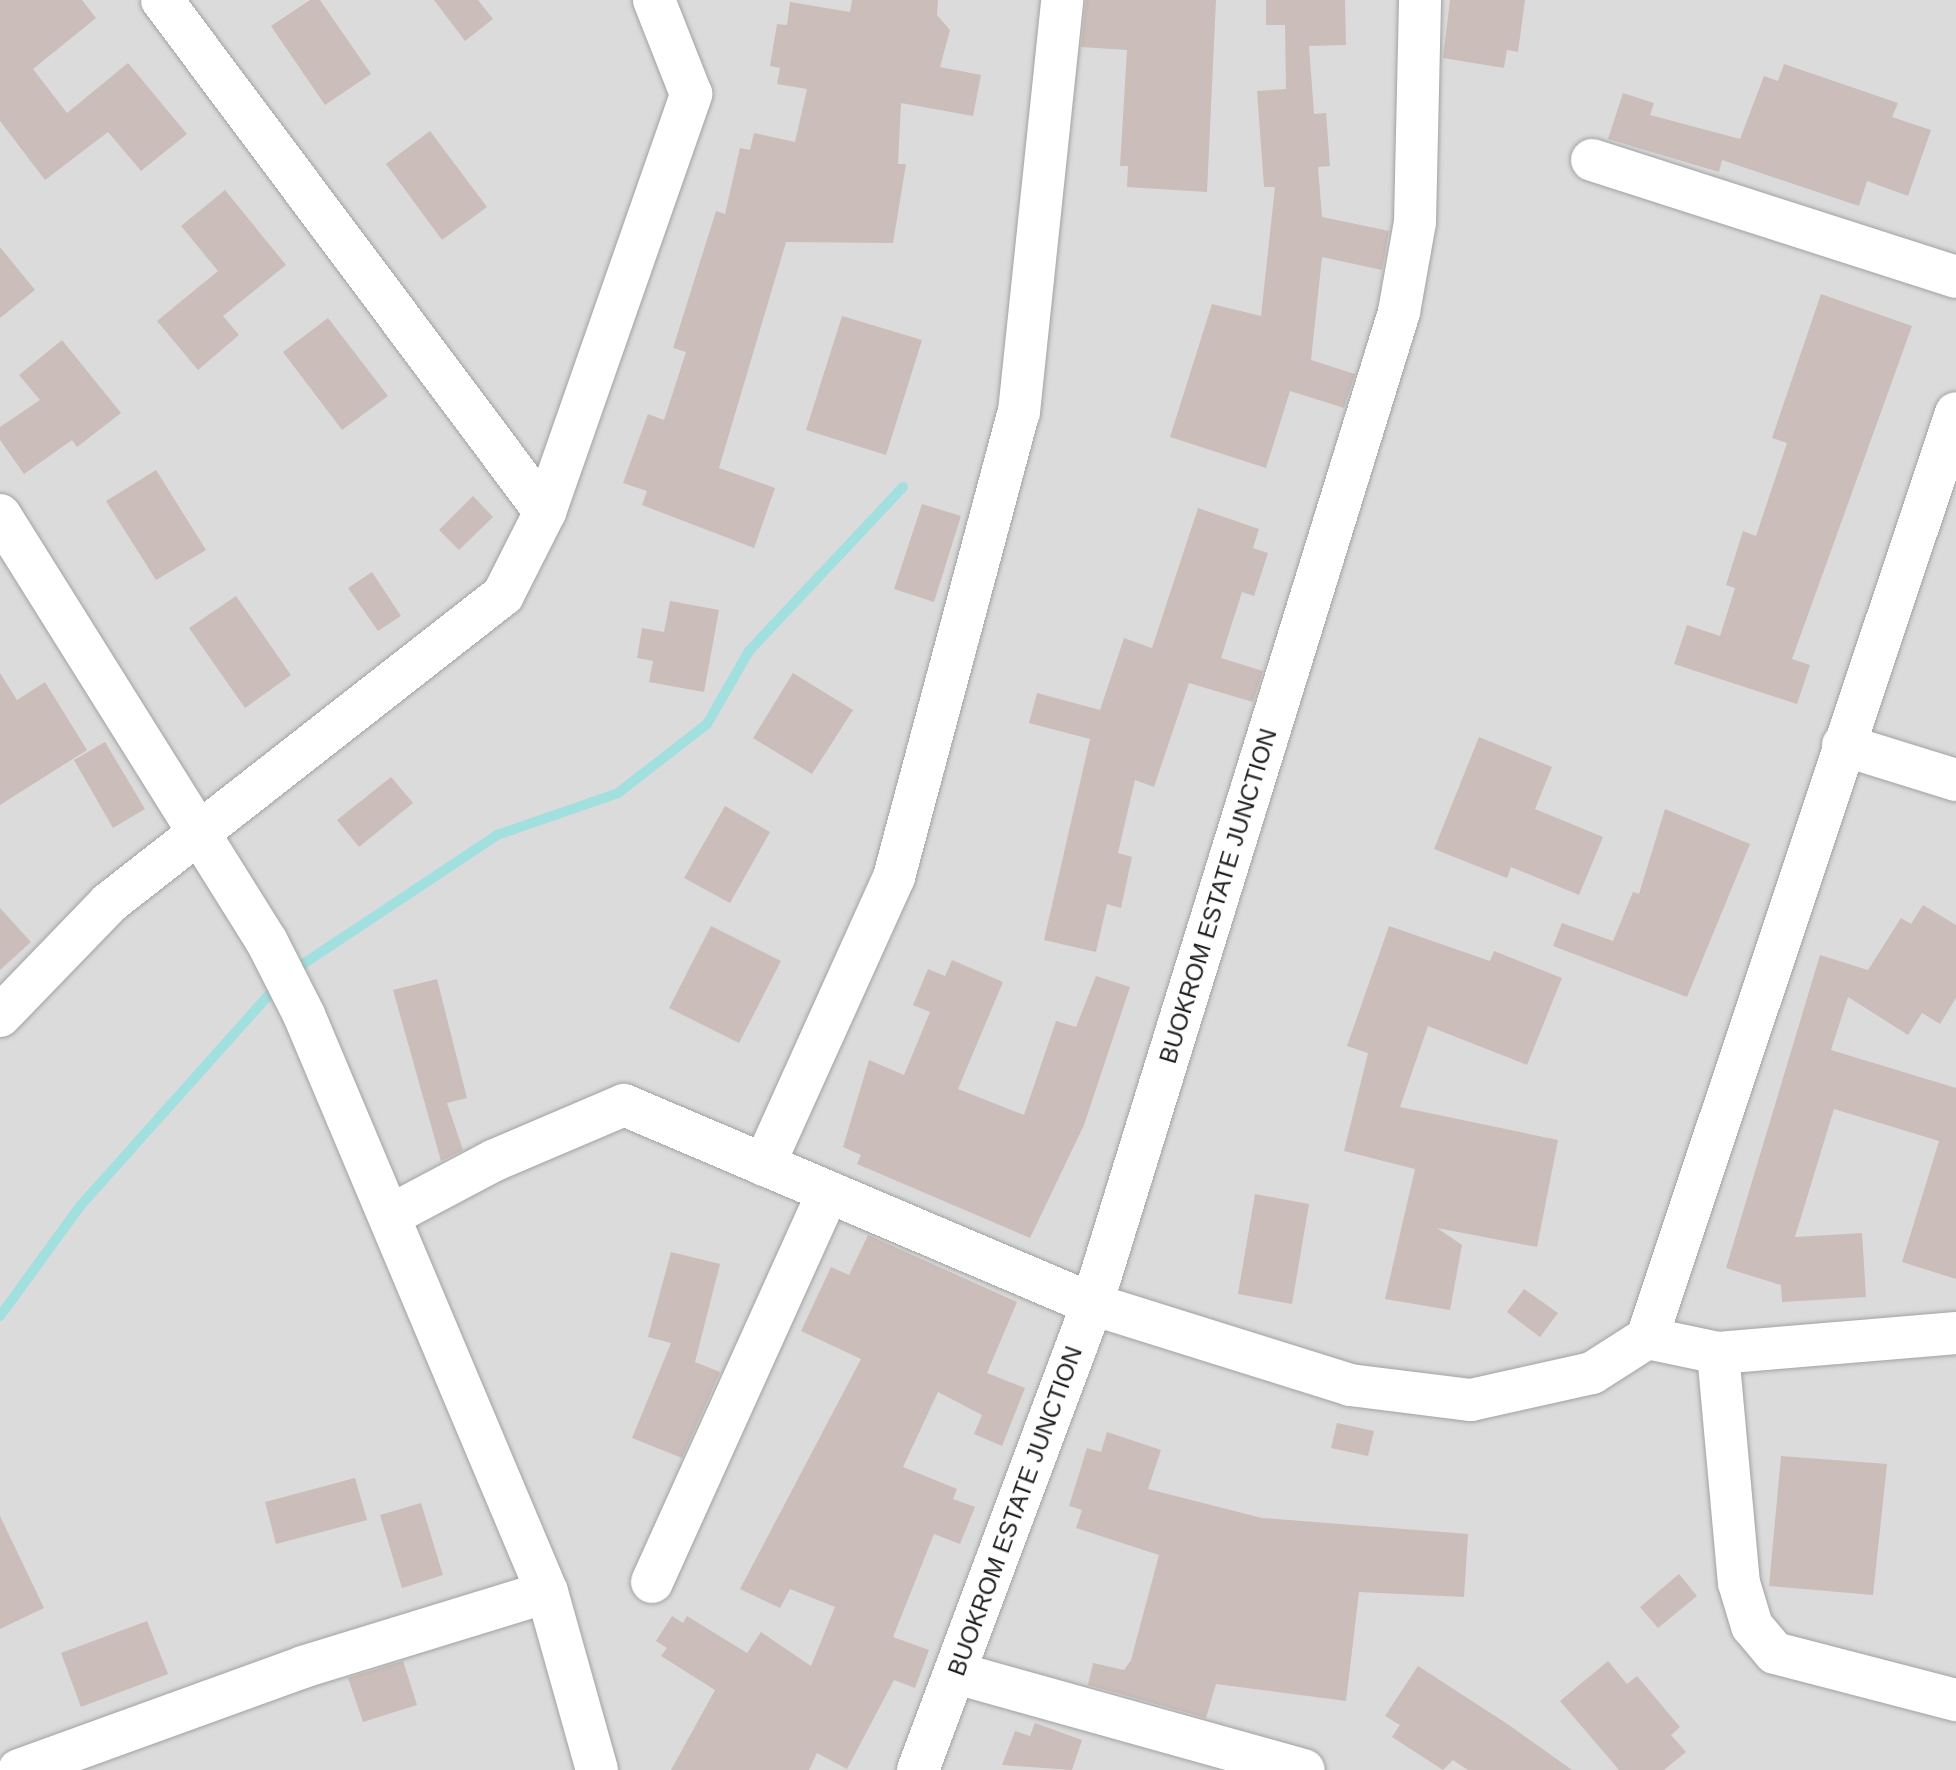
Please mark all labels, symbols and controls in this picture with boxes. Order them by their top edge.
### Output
street label: BUOKROM ESTATE JUNCTION [1153,725,1283,1067]
street label: BUOKROM ESTATE JUNCTION [942,1342,1088,1680]

